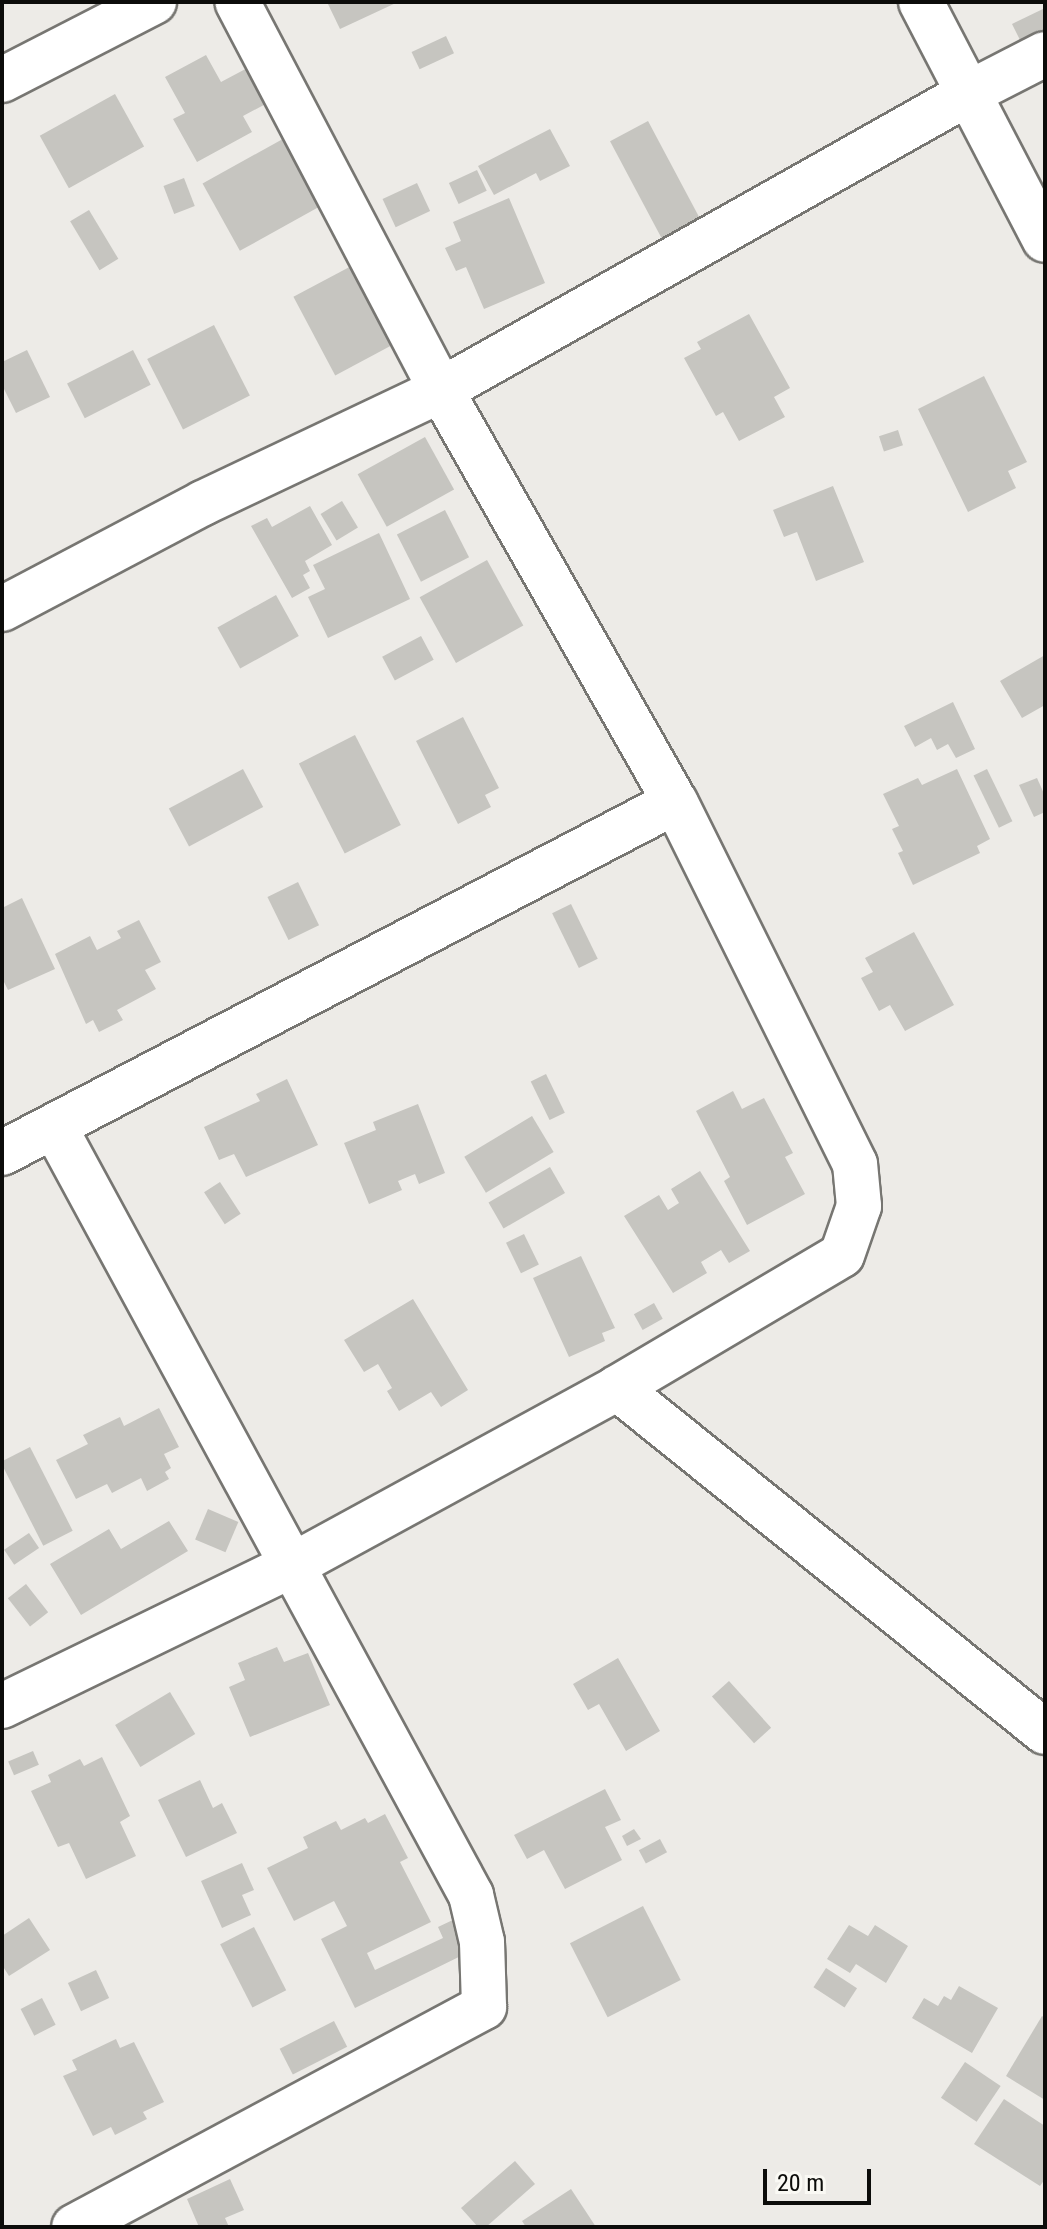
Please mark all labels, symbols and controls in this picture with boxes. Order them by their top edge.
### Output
scale bar [767,2153,875,2203]
text: 20 m [777,2169,824,2197]

